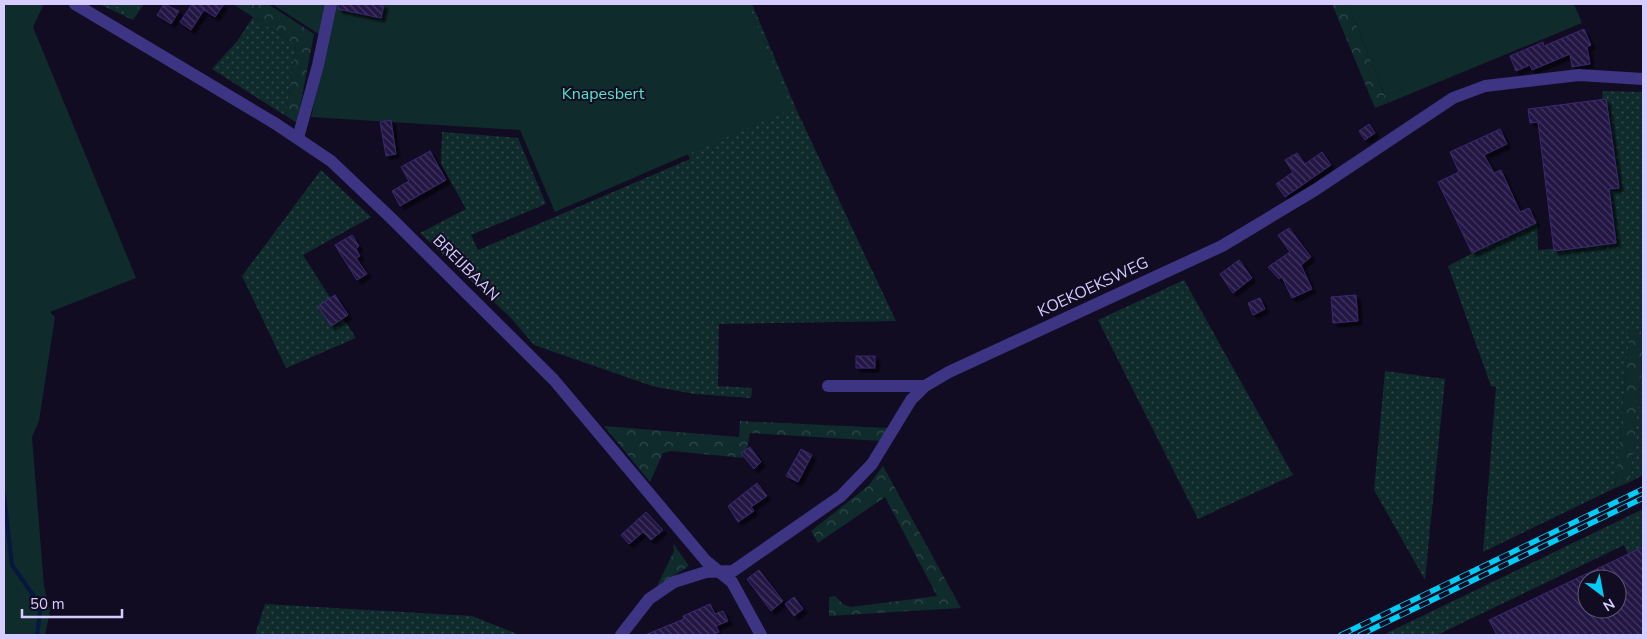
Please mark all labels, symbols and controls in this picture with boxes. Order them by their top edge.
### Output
park label: Knapesbert [562,83,645,105]
street label: BREIJBAAN [428,230,504,306]
street label: KOEKOEKSWEG [1034,252,1152,322]
north arrow [1577,569,1627,619]
scale bar [22,586,122,618]
text: 50 m [30,594,65,614]
text: N [1599,594,1618,615]

